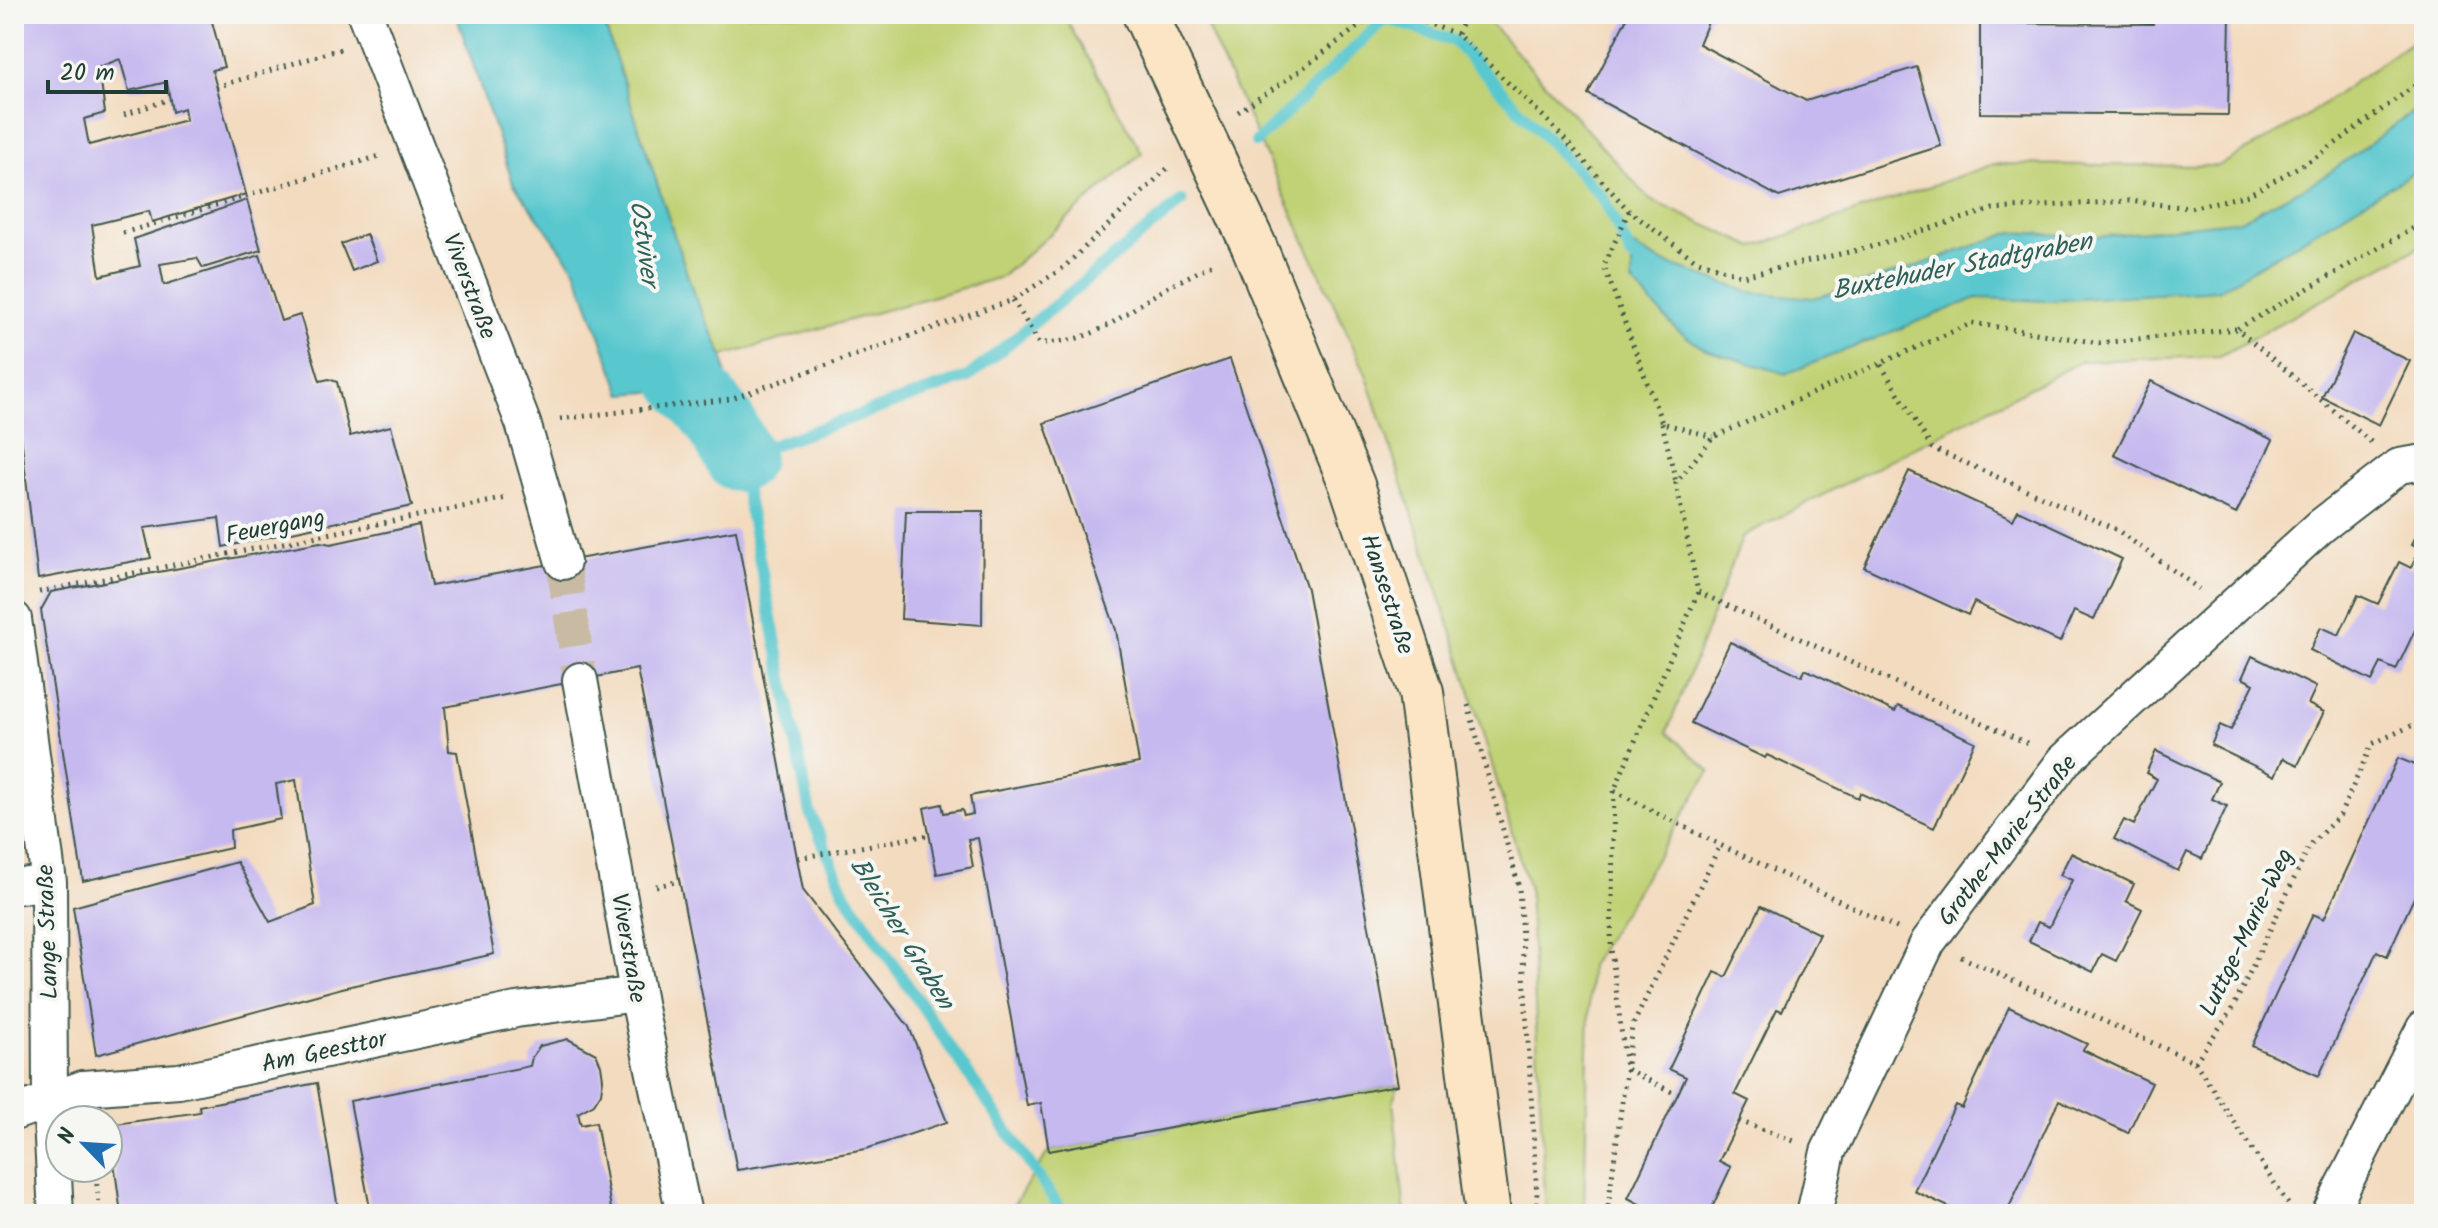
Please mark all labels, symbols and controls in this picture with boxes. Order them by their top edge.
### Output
scale bar [48,44,166,94]
text: 20 m [60,54,115,93]
water label: Ostviver [616,198,671,294]
water label: Buxtehuder Stadtgraben [1829,221,2098,313]
street label: Viverstraße [431,228,507,345]
street label: Feuergang [222,499,328,556]
street label: Hansestraße [1349,529,1424,660]
street label: Grothe-Marie-Straße [1928,746,2088,935]
street label: Luttge-Marie-Weg [2190,842,2305,1023]
water label: Bleicher Graben [838,850,966,1020]
street label: Lange Straße [27,864,70,1000]
street label: Viverstraße [599,890,656,1006]
street label: Am Geesttor [258,1020,393,1085]
north arrow [44,1104,124,1184]
text: N [49,1123,87,1150]

